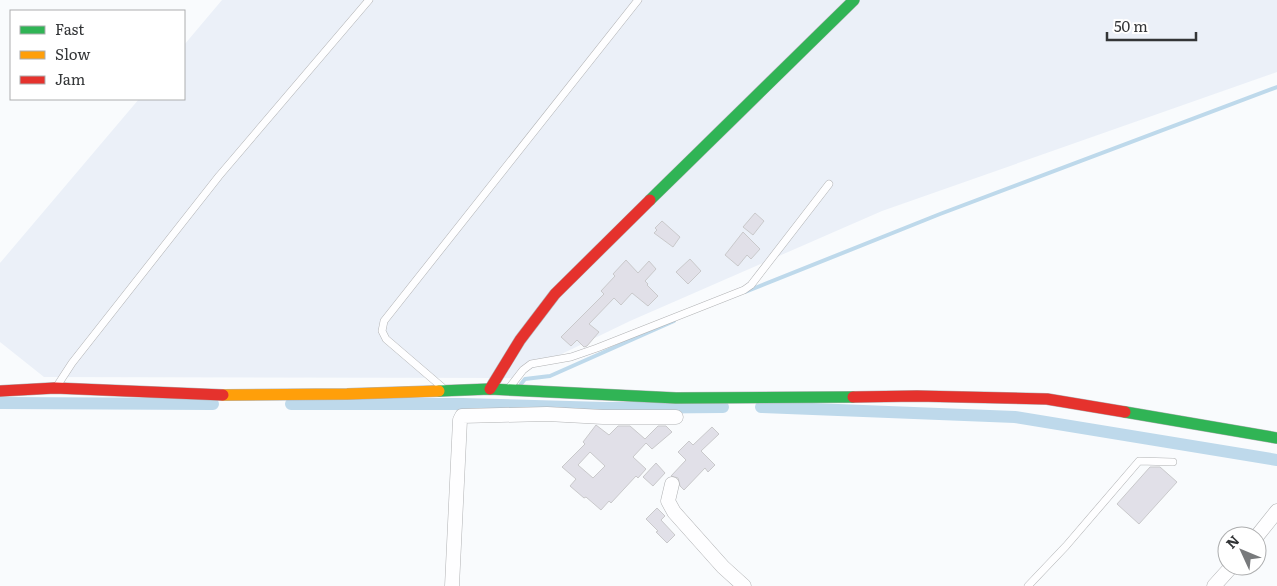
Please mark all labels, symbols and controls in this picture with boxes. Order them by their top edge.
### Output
legend [10,10,185,100]
scale bar [1107,10,1196,42]
text: 50 m [1114,14,1148,37]
text: Fast [55,17,84,40]
text: Slow [55,42,90,65]
text: Jam [55,67,86,90]
north arrow [1217,526,1267,576]
text: N [1221,530,1243,552]

